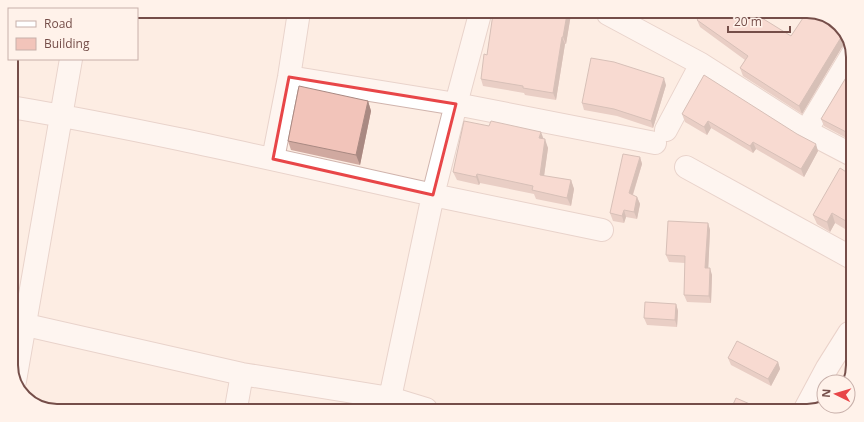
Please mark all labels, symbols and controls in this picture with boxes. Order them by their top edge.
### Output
legend [8,8,138,60]
scale bar [728,8,790,34]
text: 20 m [734,13,762,30]
text: Road [44,15,73,32]
text: Building [44,35,90,52]
north arrow [816,374,856,414]
text: N [818,388,833,398]

